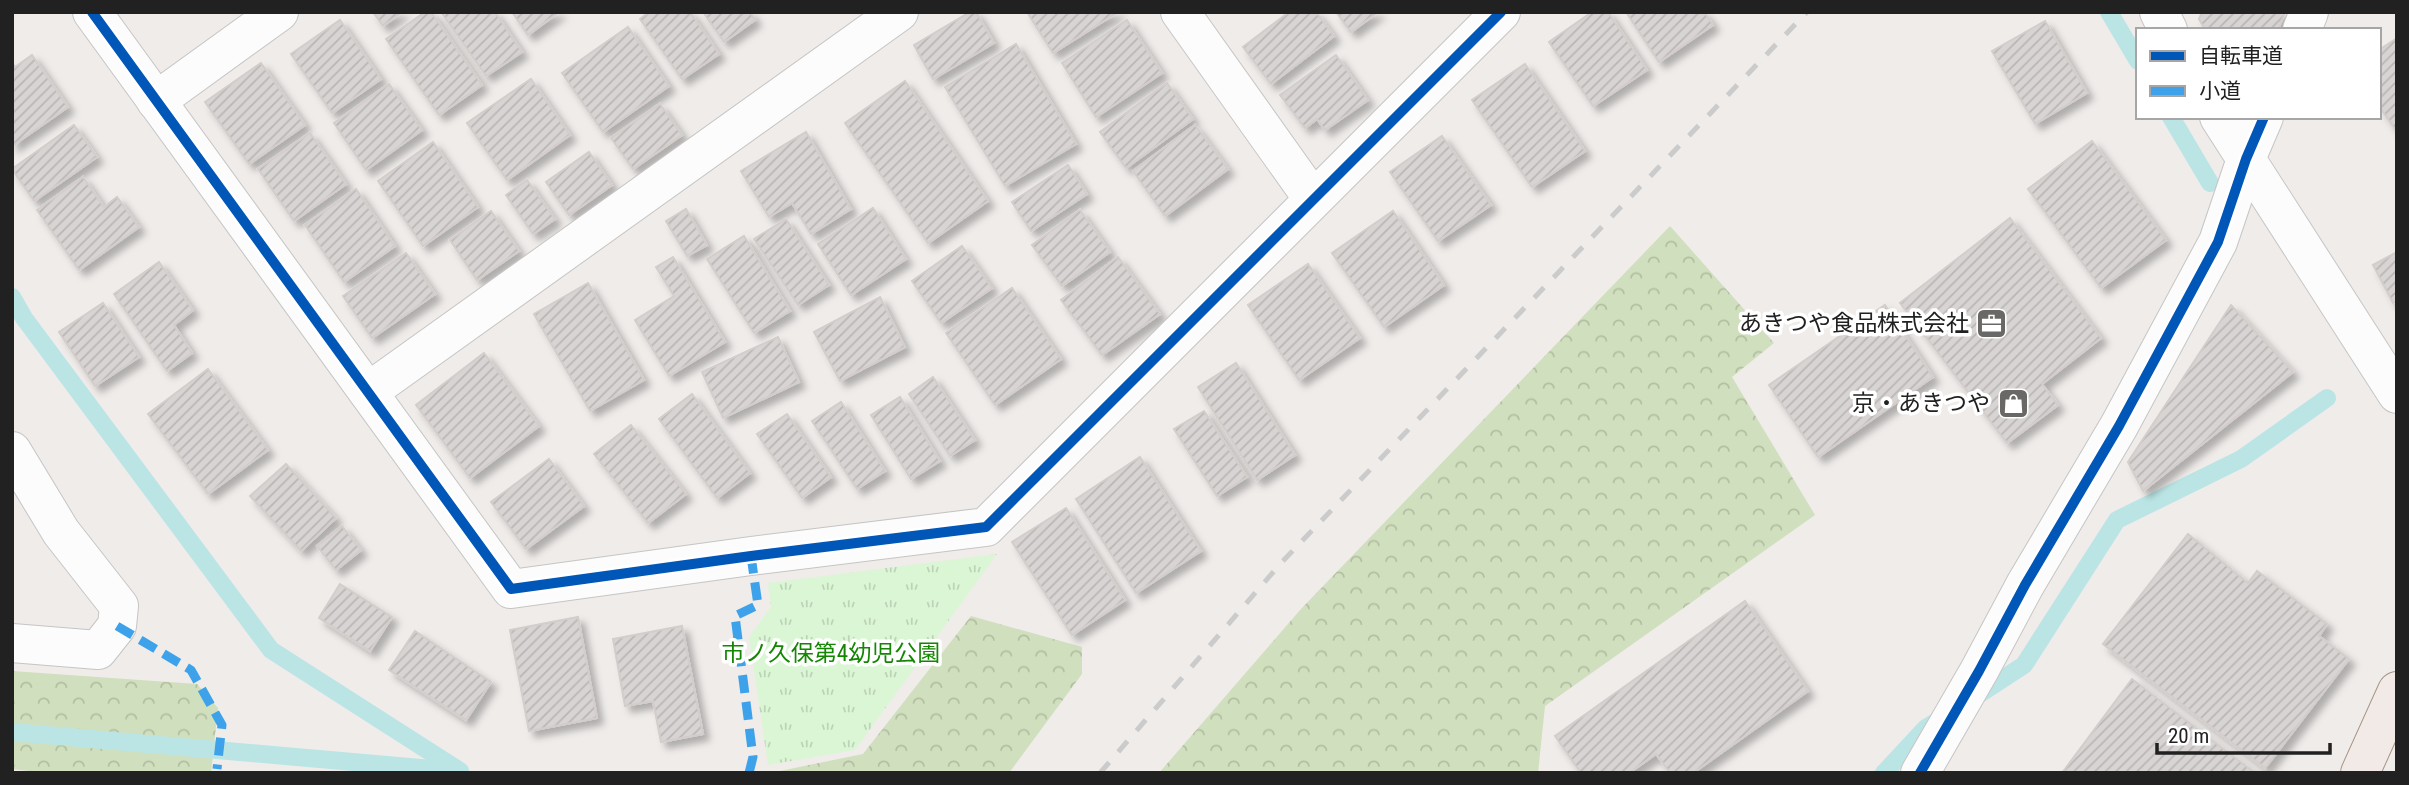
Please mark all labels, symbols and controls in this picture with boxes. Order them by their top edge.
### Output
legend [2136,28,2381,119]
text: 自転車道 [2199,44,2283,68]
text: 小道 [2199,79,2241,103]
office icon: あきつや食品株式会社 [1975,306,2009,340]
place label: あきつや食品株式会社 [1739,310,1969,337]
shop icon: 京・あきつや [1996,386,2030,420]
place label: 京・あきつや [1852,390,1990,417]
park label: 市ノ久保第4幼児公園 [722,640,940,667]
scale bar [2157,712,2330,756]
text: 20 m [2168,724,2209,748]

